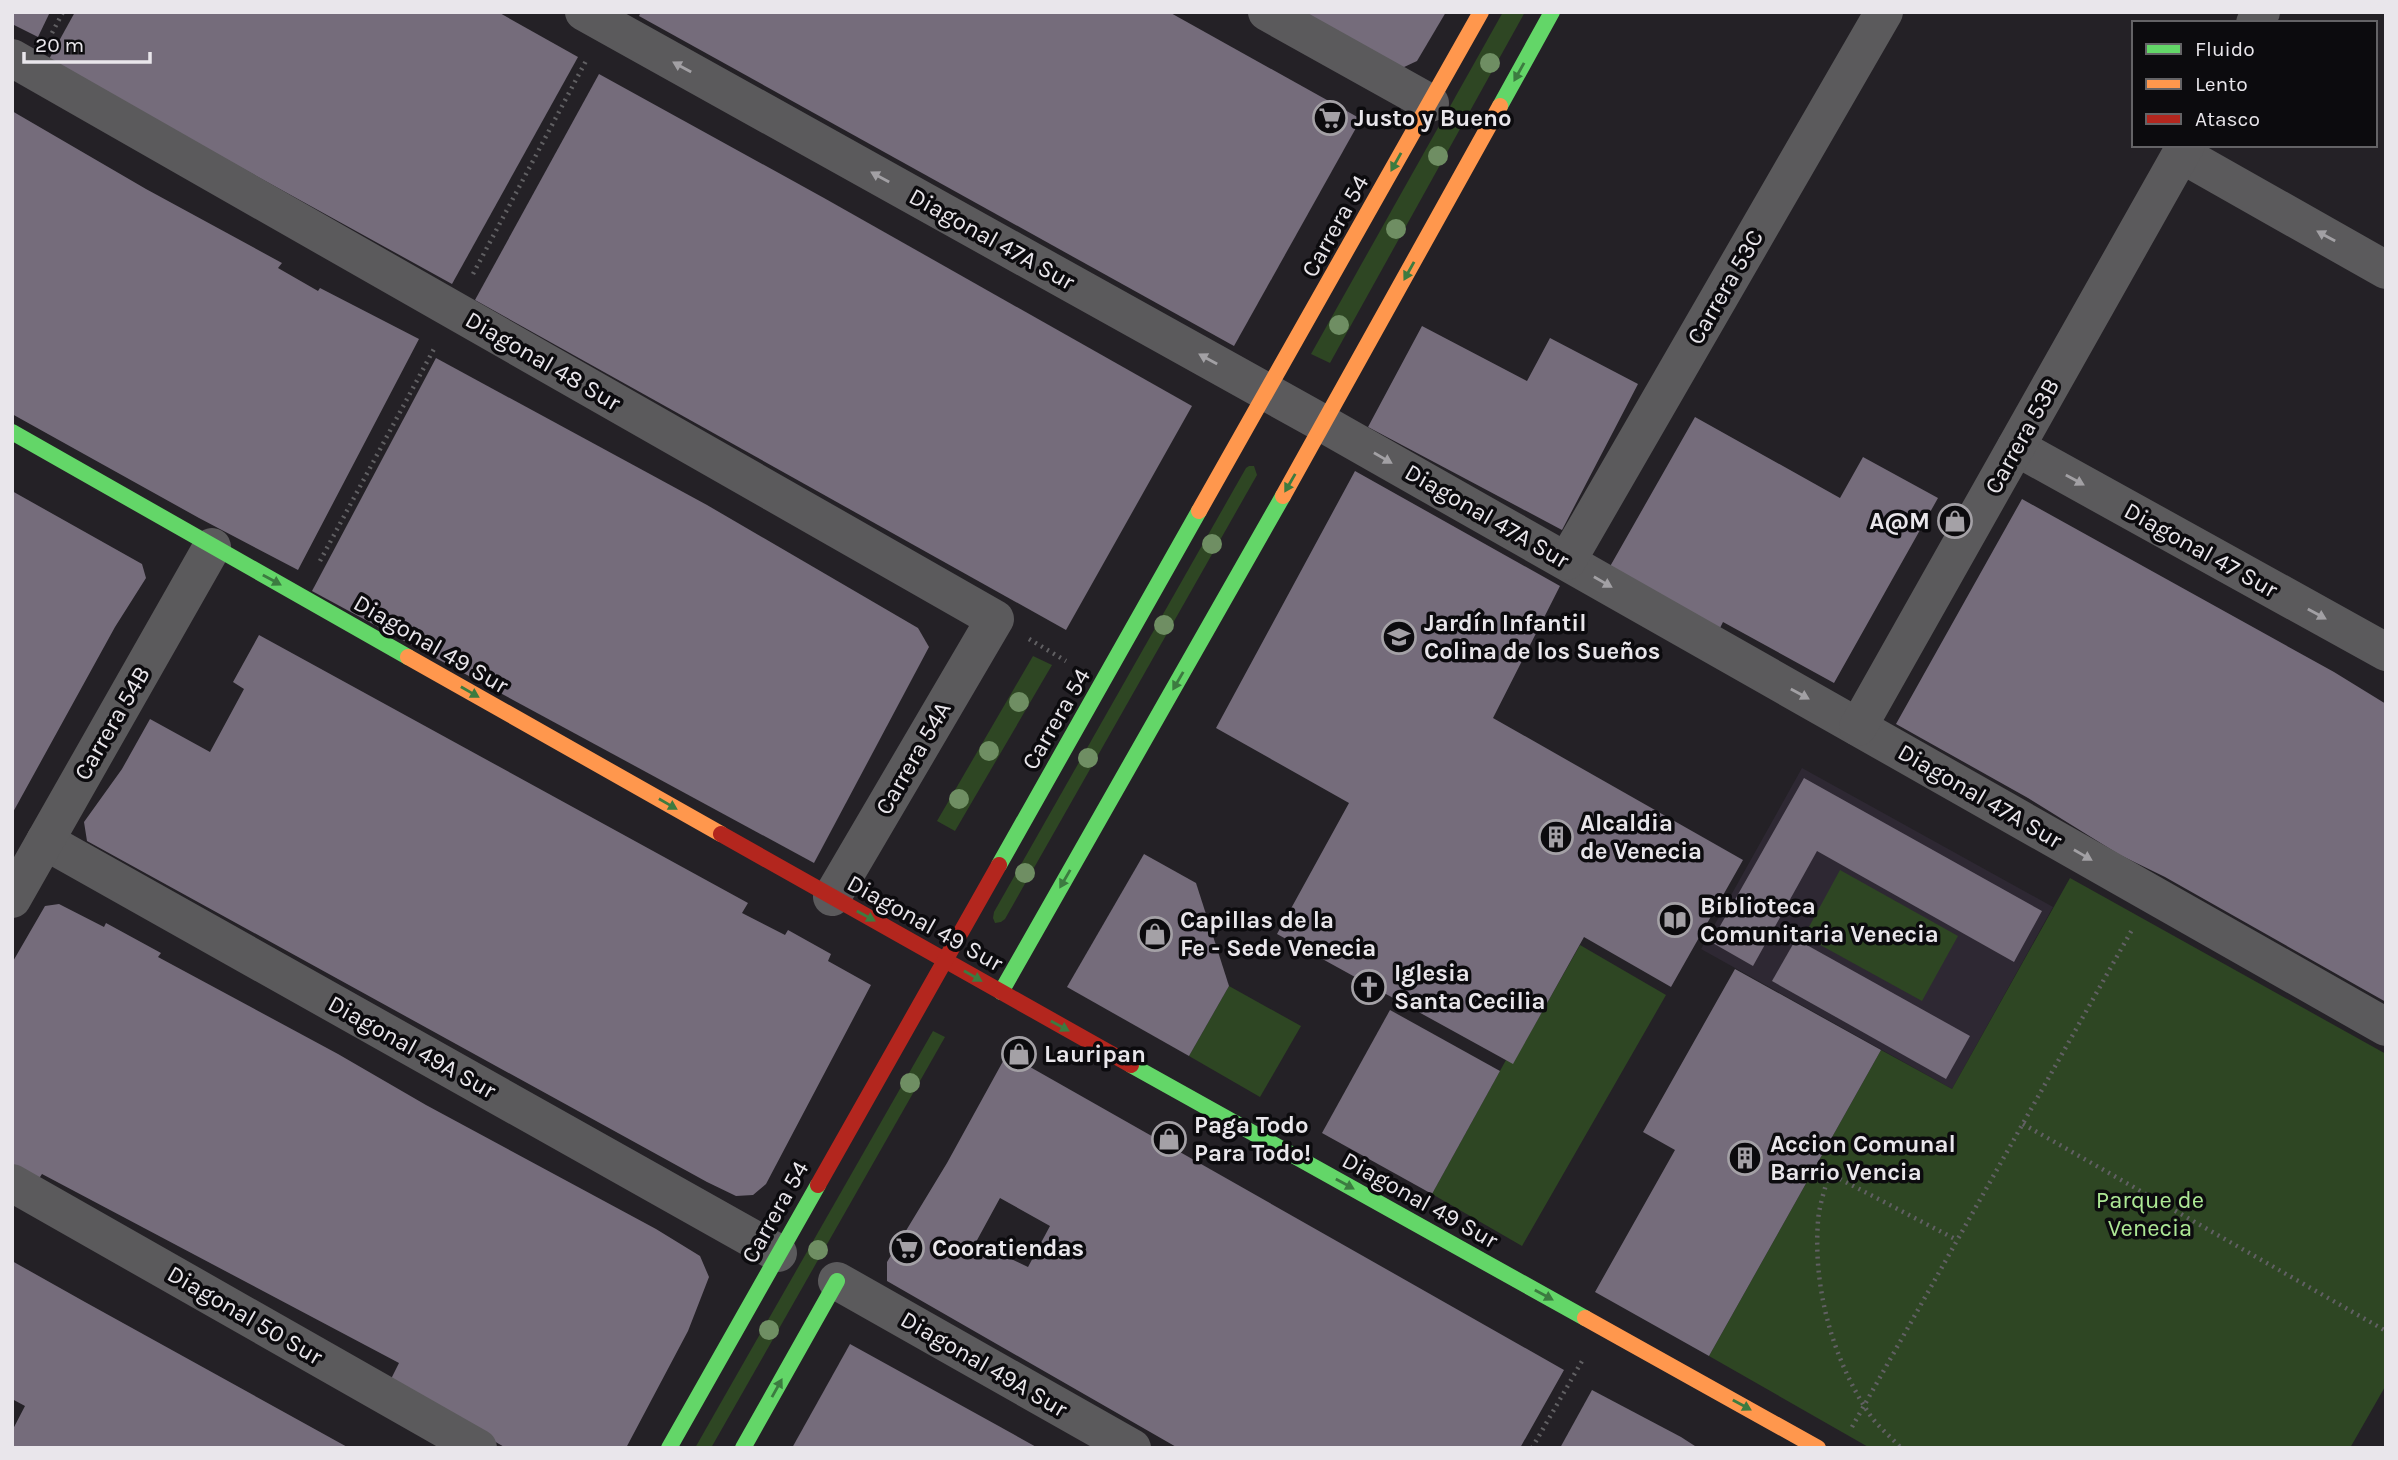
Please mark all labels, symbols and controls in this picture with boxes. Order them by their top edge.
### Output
scale bar [24,21,150,65]
legend [2132,21,2377,147]
text: 20 m [35,33,84,57]
text: Fluido [2195,37,2255,61]
one-way arrow [672,61,691,73]
one-way arrow [1513,62,1525,82]
text: Lento [2195,72,2248,96]
supermarket icon: Justo y Bueno [1311,99,1349,137]
place label: Justo y Bueno [1354,104,1512,132]
text: Atasco [2195,107,2260,131]
one-way arrow [1390,153,1402,172]
street label: Carrera 54 [1296,170,1374,282]
one-way arrow [871,171,890,183]
street label: Diagonal 47A Sur [904,182,1080,296]
street label: Carrera 53C [1681,225,1769,349]
one-way arrow [2317,230,2336,242]
one-way arrow [1403,261,1415,281]
street label: Diagonal 48 Sur [460,305,626,417]
one-way arrow [1198,353,1217,365]
street label: Carrera 53B [1979,373,2065,499]
one-way arrow [1374,452,1393,464]
street label: Diagonal 47A Sur [1400,458,1574,574]
one-way arrow [1284,474,1296,493]
one-way arrow [2066,474,2085,486]
street label: Diagonal 47 Sur [2119,496,2283,604]
shop icon: A@M [1936,502,1974,540]
place label: A@M [1869,507,1930,535]
one-way arrow [262,574,281,586]
one-way arrow [1593,576,1612,588]
street label: Diagonal 49 Sur [349,588,514,700]
one-way arrow [2307,608,2327,620]
place label: Jardín Infantil Colina de los Sueños [1424,609,1660,665]
school or university icon: Jardín Infantil Colina de los Sueños [1380,618,1418,656]
street label: Carrera 54B [68,661,156,785]
street label: Carrera 54 [1016,663,1096,775]
one-way arrow [1172,671,1184,691]
one-way arrow [460,686,480,698]
one-way arrow [1791,688,1810,700]
street label: Carrera 54A [869,696,957,820]
street label: Diagonal 47A Sur [1893,738,2067,854]
one-way arrow [658,798,678,810]
place label: Alcaldia de Venecia [1580,809,1702,865]
building icon: Alcaldia de Venecia [1537,818,1575,856]
one-way arrow [2074,849,2093,861]
street label: Diagonal 49 Sur [842,869,1008,978]
one-way arrow [1059,869,1071,888]
place label: Biblioteca Comunitaria Venecia [1700,892,1939,948]
library icon: Biblioteca Comunitaria Venecia [1656,901,1694,939]
place label: Capillas de la Fe - Sede Venecia [1180,906,1376,962]
one-way arrow [856,910,876,922]
shop icon: Capillas de la Fe - Sede Venecia [1136,915,1174,953]
place label: Iglesia Santa Cecilia [1394,959,1546,1015]
church icon: Iglesia Santa Cecilia [1350,968,1388,1006]
one-way arrow [963,970,982,982]
street label: Diagonal 49A Sur [323,989,501,1105]
one-way arrow [1051,1020,1070,1032]
shop icon: Lauripan [1000,1035,1038,1073]
place label: Lauripan [1044,1040,1146,1068]
place label: Paga Todo Para Todo! [1194,1111,1311,1167]
shop icon: Paga Todo Para Todo! [1150,1120,1188,1158]
place label: Accion Comunal Barrio Vencia [1770,1130,1956,1186]
building icon: Accion Comunal Barrio Vencia [1726,1139,1764,1177]
street label: Diagonal 49 Sur [1337,1146,1503,1255]
street label: Carrera 54 [736,1156,814,1268]
one-way arrow [1335,1178,1354,1190]
park label: Parque de Venecia [2096,1186,2204,1242]
supermarket icon: Cooratiendas [888,1229,926,1267]
place label: Cooratiendas [932,1234,1084,1262]
street label: Diagonal 50 Sur [163,1259,328,1371]
one-way arrow [1534,1289,1553,1301]
street label: Diagonal 49A Sur [896,1305,1072,1423]
one-way arrow [771,1379,783,1398]
one-way arrow [1733,1399,1752,1411]

